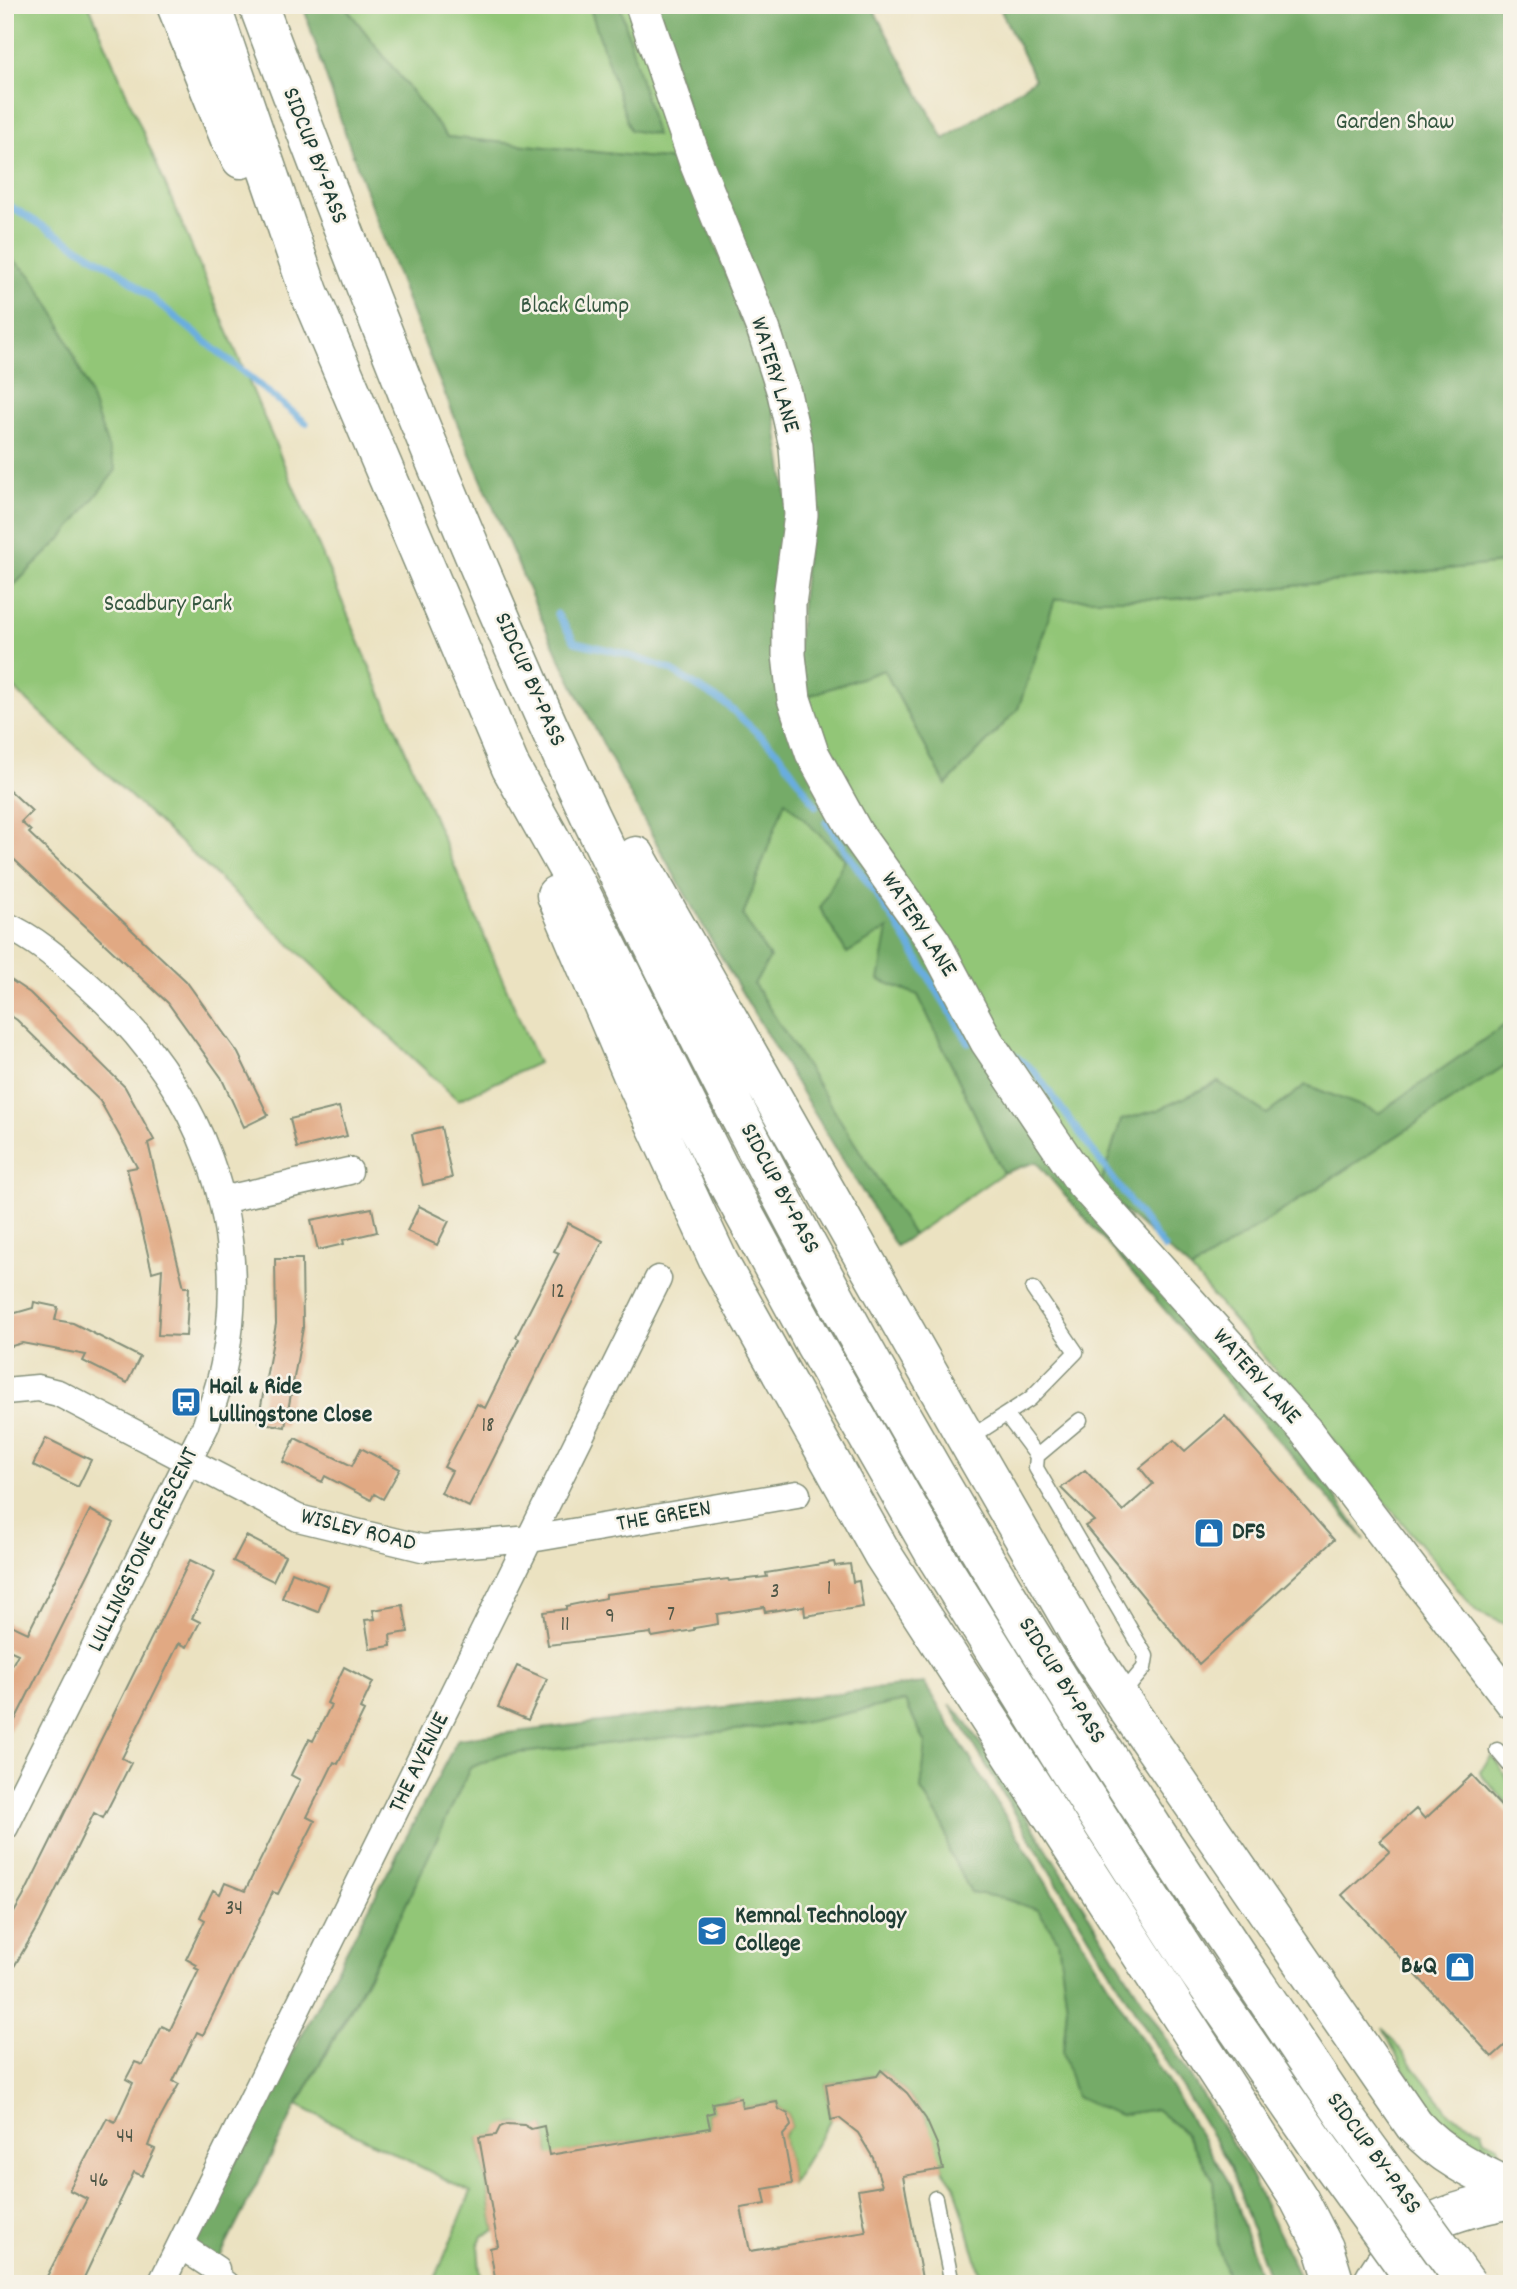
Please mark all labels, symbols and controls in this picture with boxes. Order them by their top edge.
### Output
street label: SIDCUP BY-PASS [272,83,356,229]
park label: Garden Shaw [1336,106,1454,140]
park label: Black Clump [521,290,629,324]
street label: WATERY LANE [740,313,808,437]
park label: Scadbury Park [104,588,232,622]
street label: SIDCUP BY-PASS [484,607,574,753]
street label: WATERY LANE [871,866,965,984]
street label: SIDCUP BY-PASS [730,1118,828,1260]
house number: 12 [551,1278,565,1308]
street label: WATERY LANE [1204,1321,1309,1433]
place label: Hail & Ride Lullingstone Close [209,1371,373,1433]
bus stop icon: Hail & Ride Lullingstone Close [169,1385,203,1419]
house number: 18 [481,1412,495,1442]
street label: LULLINGSTONE CRESCENT [80,1442,209,1658]
street label: THE GREEN [614,1492,714,1542]
street label: WISLEY ROAD [297,1500,419,1562]
shop icon: DFS [1192,1516,1226,1550]
place label: DFS [1232,1516,1266,1550]
house number: 1 [827,1575,831,1605]
house number: 3 [770,1578,780,1608]
house number: 7 [667,1601,675,1631]
house number: 9 [605,1603,615,1633]
house number: 11 [560,1611,570,1641]
street label: SIDCUP BY-PASS [1008,1611,1114,1751]
street label: THE AVENUE [381,1707,459,1819]
house number: 34 [225,1895,243,1925]
place label: Kemnal Technology College [735,1900,907,1962]
school or university icon: Kemnal Technology College [695,1914,729,1948]
place label: B&Q [1401,1950,1437,1984]
shop icon: B&Q [1443,1950,1477,1984]
street label: SIDCUP BY-PASS [1317,2086,1429,2222]
house number: 44 [116,2123,134,2153]
house number: 46 [89,2167,109,2197]

